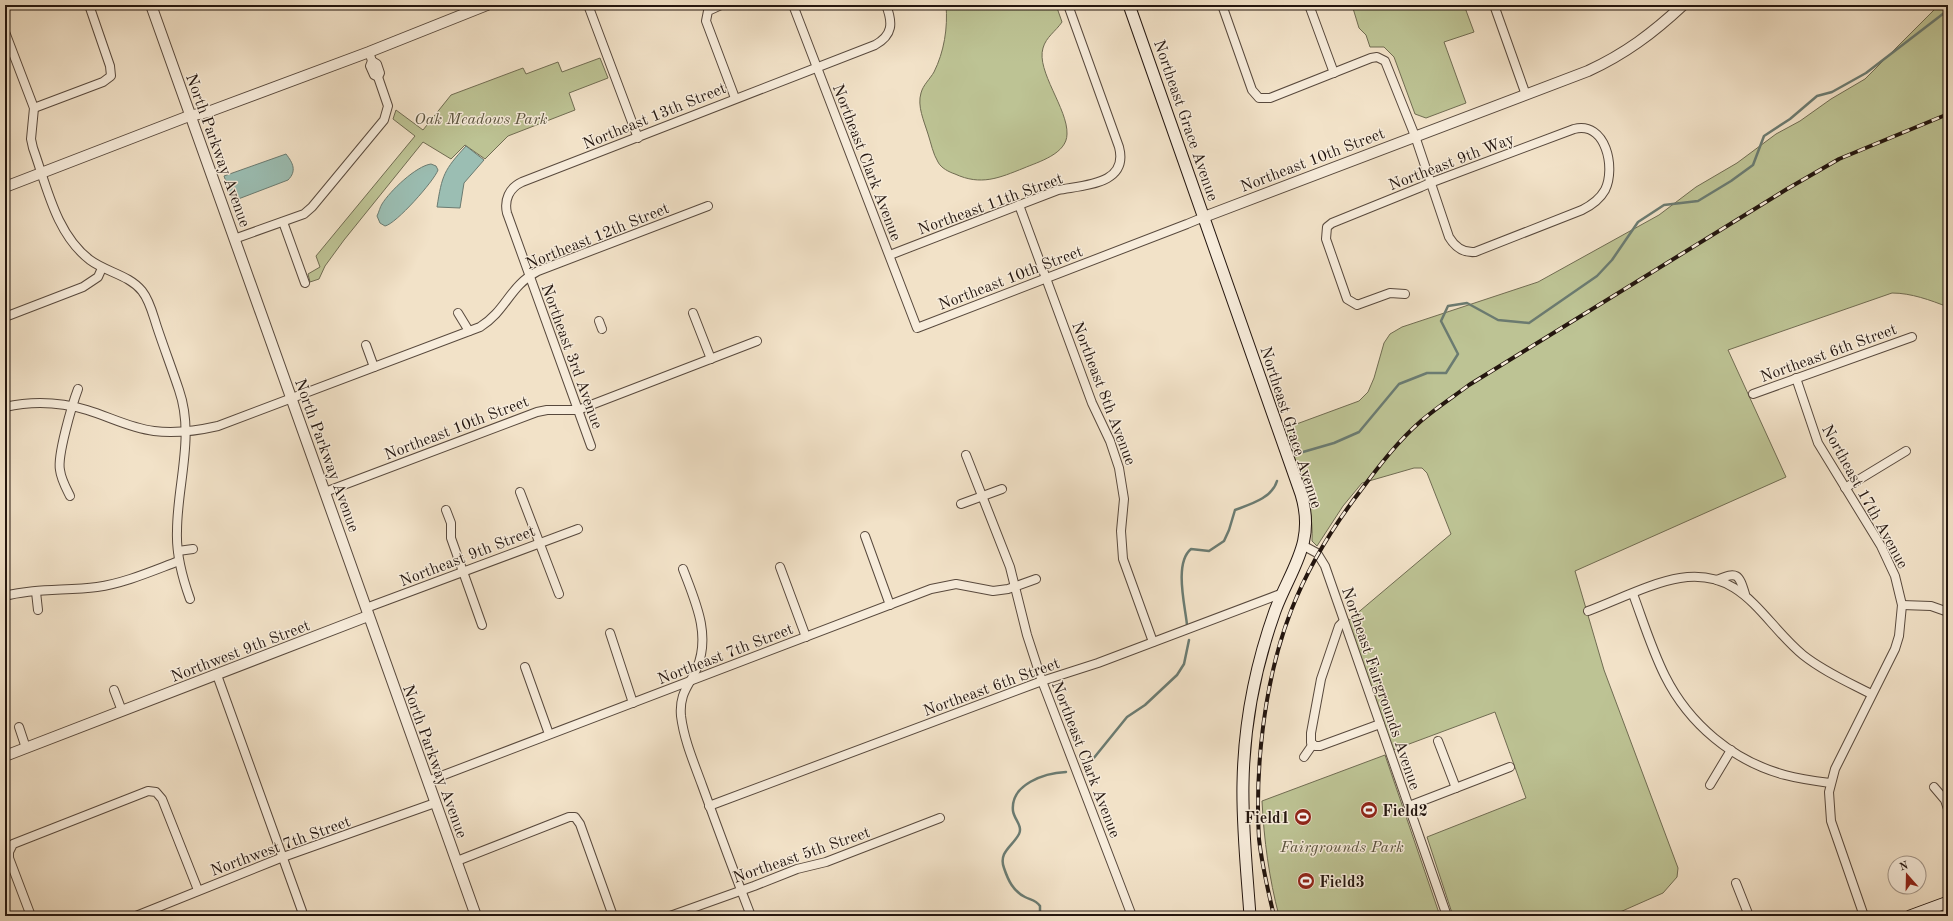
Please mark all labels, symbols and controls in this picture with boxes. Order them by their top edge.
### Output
street label: Northeast Grace Avenue [1150,38,1220,203]
street label: North Parkway Avenue [182,72,252,229]
street label: Northeast 13th Street [581,81,729,153]
street label: Northeast Clark Avenue [829,82,903,243]
park label: Oak Meadows Park [414,112,548,128]
street label: Northeast 10th Street [1238,126,1387,196]
street label: Northeast 9th Way [1387,131,1517,194]
street label: Northeast 11th Street [916,171,1066,239]
street label: Northeast 12th Street [524,201,672,273]
street label: Northeast 10th Street [936,244,1085,314]
street label: Northeast 3rd Avenue [537,282,605,431]
street label: Northeast 8th Avenue [1068,320,1138,468]
street label: Northeast 6th Street [1758,322,1899,386]
street label: Northeast Grace Avenue [1256,345,1324,510]
street label: North Parkway Avenue [291,377,361,534]
street label: Northeast 10th Street [382,394,531,464]
street label: Northeast 17th Avenue [1818,422,1910,572]
street label: Northeast 9th Street [398,523,538,590]
street label: Northeast Fairgrounds Avenue [1338,585,1422,792]
street label: Northwest 9th Street [169,618,313,686]
street label: Northeast 7th Street [656,621,796,688]
street label: Northeast 6th Street [921,656,1062,720]
street label: Northeast Clark Avenue [1048,679,1122,840]
street label: North Parkway Avenue [399,683,469,840]
sports icon: Field2 [1359,800,1379,820]
place label: Field2 [1382,804,1428,820]
sports icon: Field1 [1293,807,1313,827]
place label: Field1 [1244,811,1290,827]
street label: Northwest 7th Street [209,814,353,880]
street label: Northeast 5th Street [731,825,873,887]
park label: Fairgrounds Park [1279,840,1404,856]
north arrow [1887,855,1927,895]
text: N [1898,860,1910,874]
sports icon: Field3 [1296,871,1316,891]
place label: Field3 [1319,875,1365,891]

